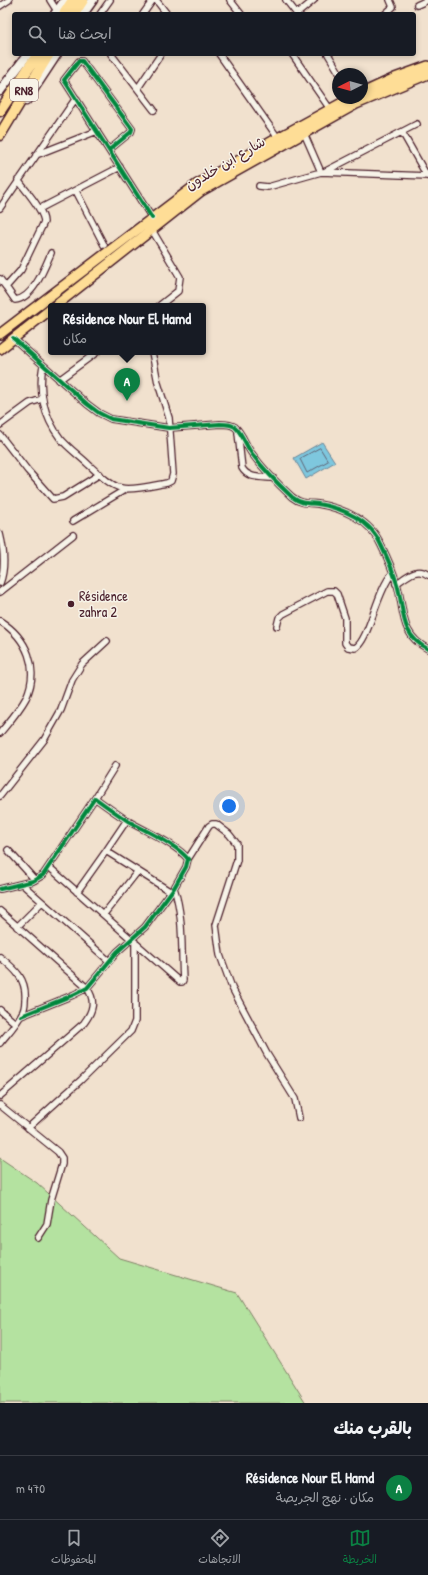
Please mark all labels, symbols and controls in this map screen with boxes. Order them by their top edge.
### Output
search box [12,12,416,56]
icon: search [26,23,48,45]
text: ابحث هنا [58,23,112,44]
north arrow [332,68,368,104]
road number: RN8 [10,79,38,101]
street label: شارع ابن خلدون [181,131,269,195]
popup [48,303,206,355]
text: Résidence Nour El Hamd [63,308,191,329]
text: مكان [63,329,87,347]
pin: A [114,368,140,401]
place label: Résidence zahra 2 [79,586,128,621]
marker: Résidence zahra 2 [66,599,76,609]
your location [219,796,239,816]
text: بالقرب منك [334,1416,412,1439]
text: Résidence Nour El Hamd [246,1467,374,1488]
text: 470 m [16,1479,45,1497]
text: A [396,1479,402,1497]
text: مكان · نهج الجريصة [276,1488,374,1506]
tab: المحفوظات [51,1527,96,1569]
tab: الاتجاهات [198,1527,241,1569]
tab: الخريطة [343,1527,377,1569]

